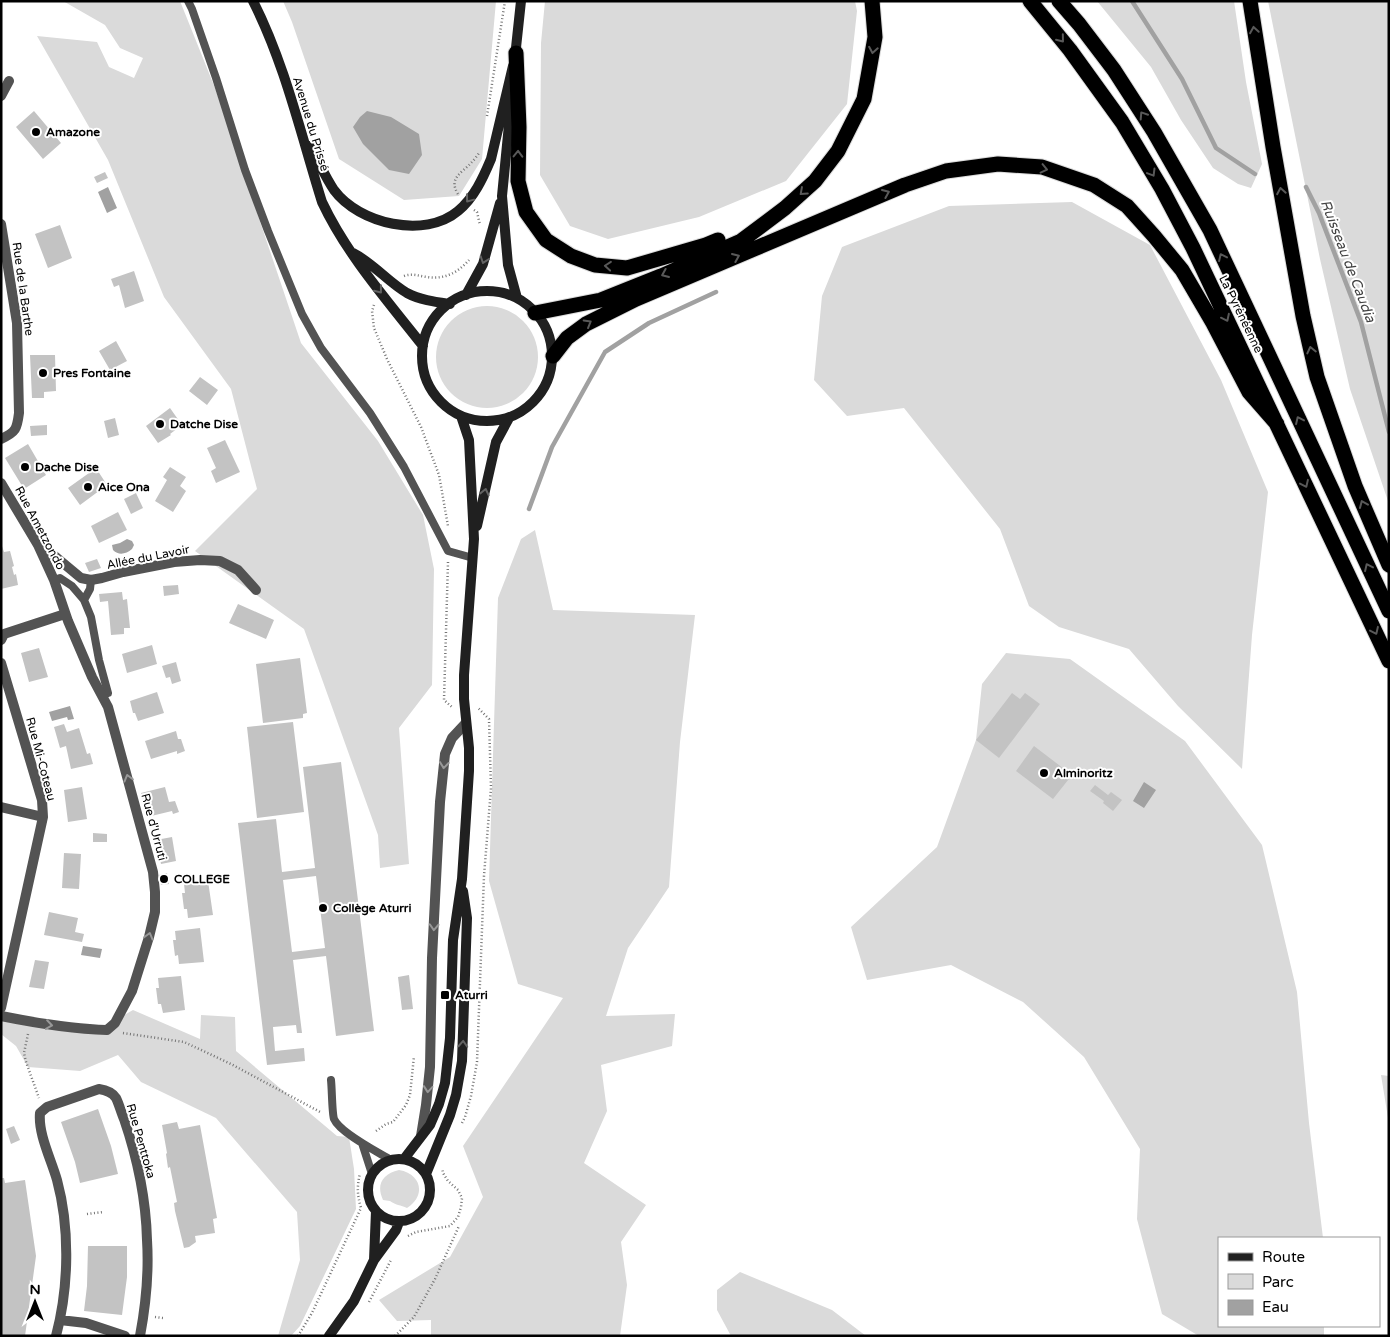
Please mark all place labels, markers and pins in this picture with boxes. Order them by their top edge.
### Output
place label: Amazone [46,125,100,139]
marker: Amazone [30,126,42,138]
place label: Pres Fontaine [53,366,131,380]
marker: Pres Fontaine [37,367,49,379]
place label: Datche Dise [170,417,238,431]
marker: Datche Dise [154,418,166,430]
place label: Dache Dise [35,460,99,474]
marker: Dache Dise [19,461,31,473]
place label: Aice Ona [98,480,150,494]
marker: Aice Ona [82,481,94,493]
place label: Alminoritz [1054,766,1113,780]
marker: Alminoritz [1038,767,1050,779]
place label: COLLEGE [174,872,230,886]
marker: COLLEGE [158,873,170,885]
place label: Collège Aturri [333,901,411,916]
marker: Collège Aturri [317,902,329,914]
place label: Aturri [455,988,488,1002]
marker: Aturri [439,989,451,1001]

